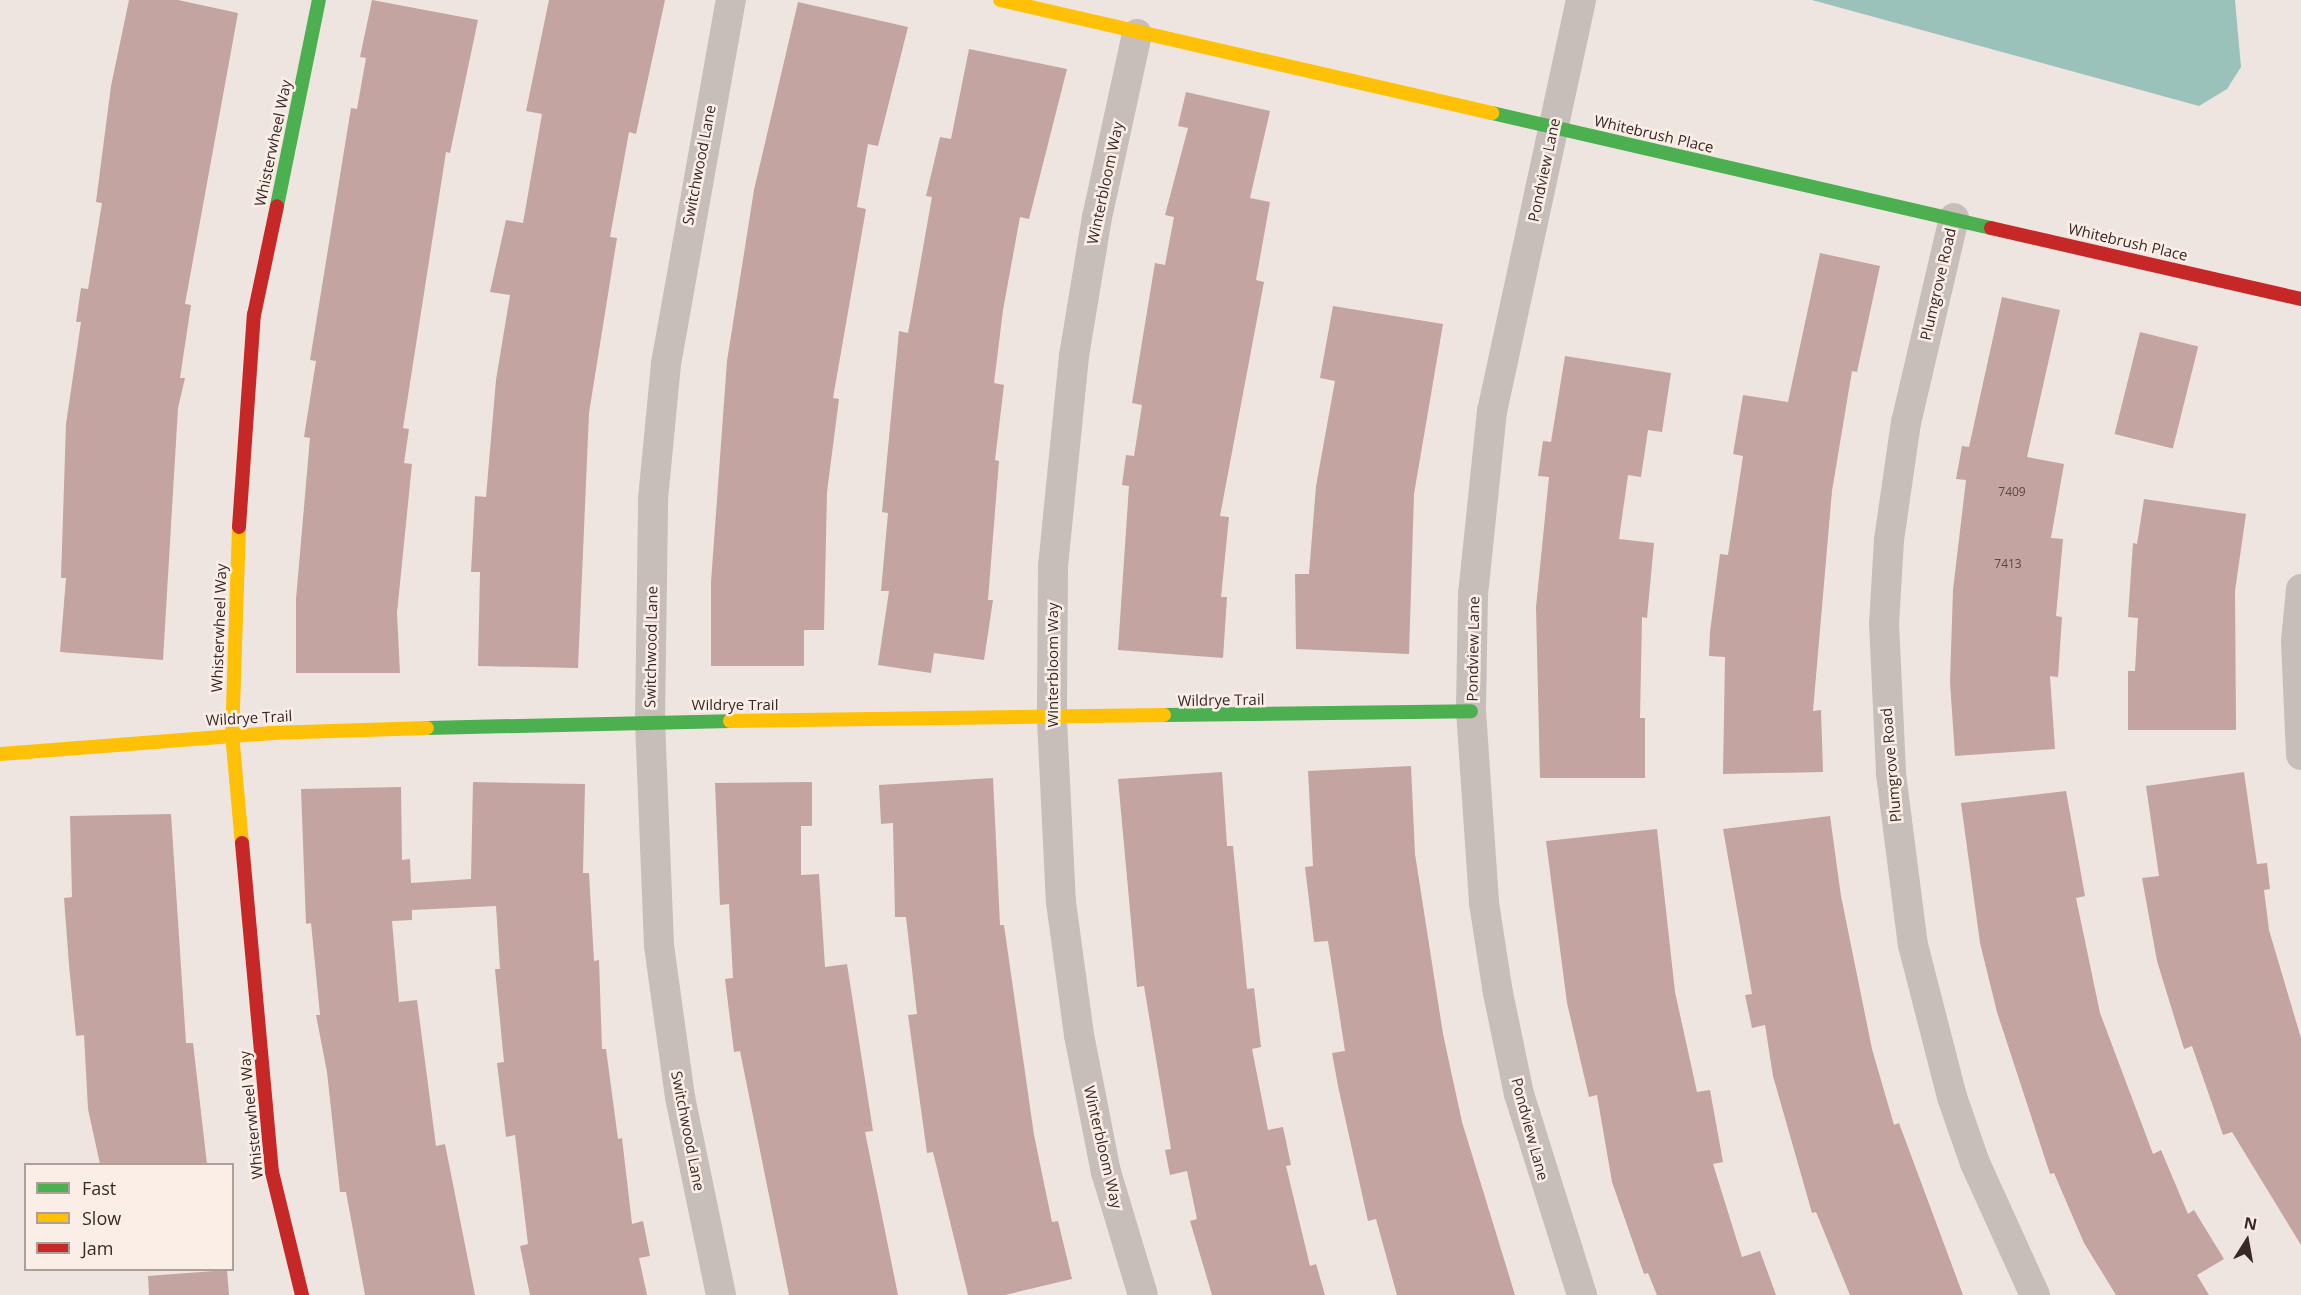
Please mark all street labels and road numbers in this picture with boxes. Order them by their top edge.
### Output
street label: Whisterwheel Way [251,78,295,208]
street label: Switchwood Lane [679,103,719,227]
street label: Whitebrush Place [1592,111,1716,157]
street label: Pondview Lane [1524,117,1564,223]
street label: Winterbloom Way [1083,120,1127,246]
street label: Whitebrush Place [2066,219,2190,265]
street label: Plumgrove Road [1916,226,1960,342]
street label: Whisterwheel Way [208,563,230,693]
street label: Switchwood Lane [641,586,661,708]
street label: Pondview Lane [1463,596,1483,702]
street label: Winterbloom Way [1044,602,1062,728]
street label: Wildrye Trail [1177,690,1265,710]
street label: Wildrye Trail [692,696,778,714]
street label: Wildrye Trail [205,707,293,729]
street label: Plumgrove Road [1877,707,1905,823]
street label: Whisterwheel Way [235,1050,267,1180]
street label: Switchwood Lane [668,1069,708,1193]
street label: Pondview Lane [1508,1076,1552,1182]
street label: Winterbloom Way [1080,1084,1126,1210]

